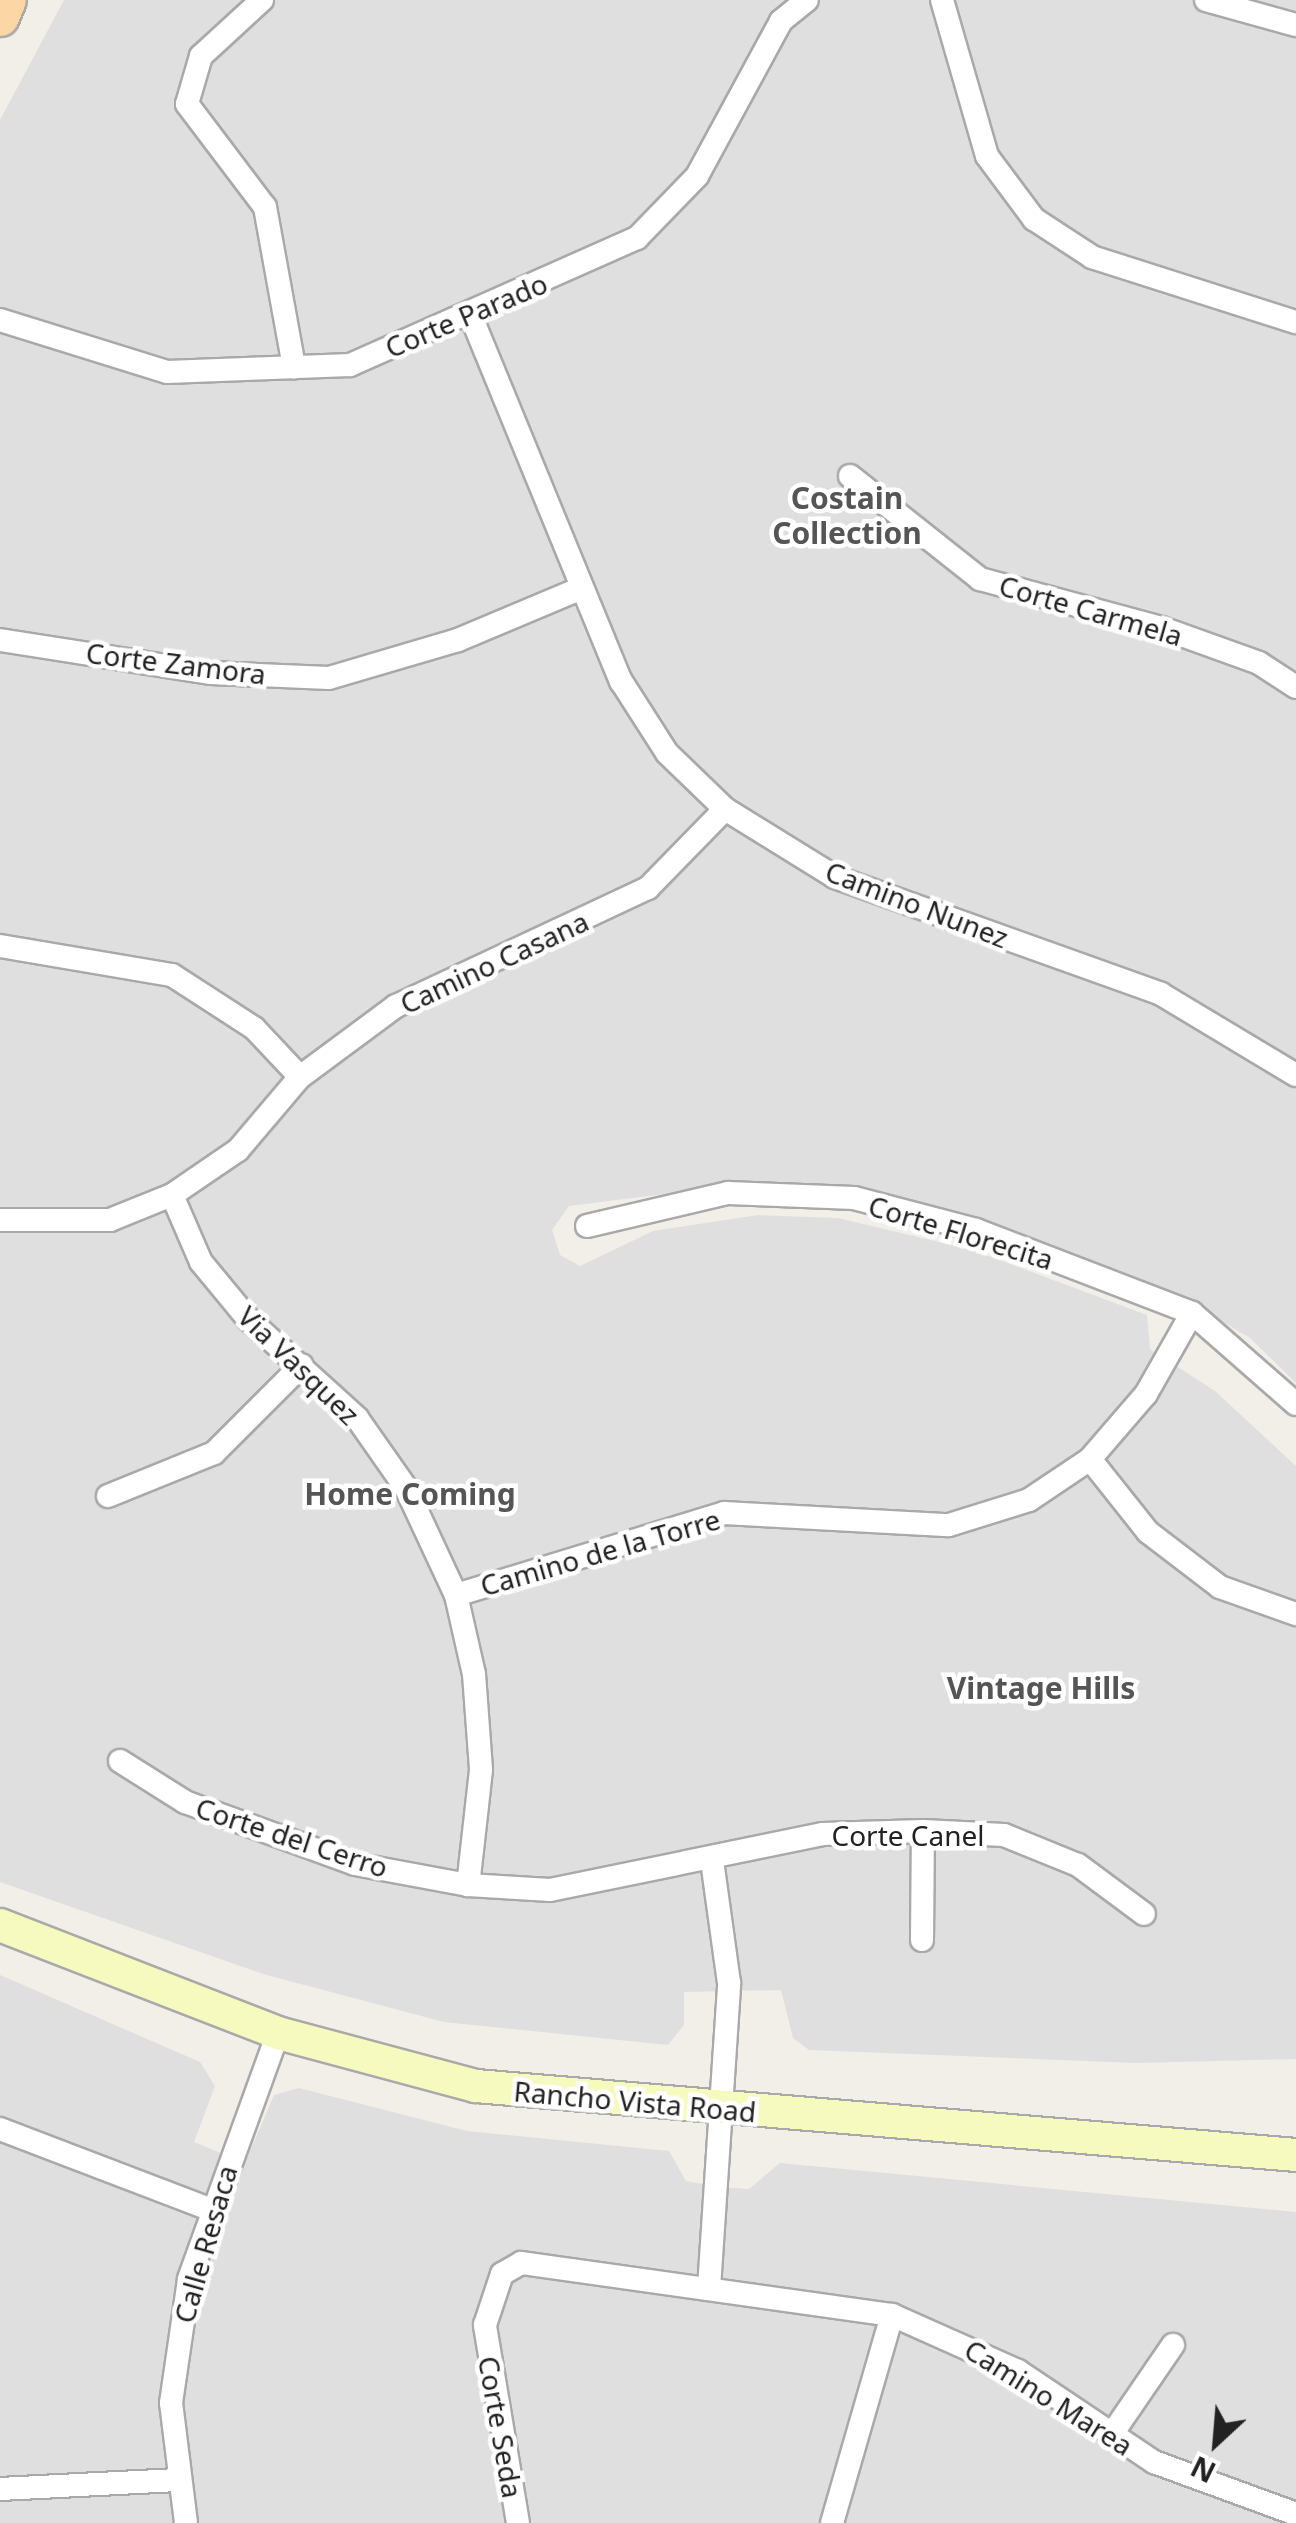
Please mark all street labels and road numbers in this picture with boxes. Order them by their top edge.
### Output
street label: Corte Parado [380,266,552,364]
street label: Corte Carmela [995,568,1187,652]
street label: Corte Zamora [84,635,268,691]
street label: Camino Nunez [821,854,1013,954]
street label: Camino Casana [395,904,593,1020]
street label: Corte Florecita [865,1188,1057,1276]
street label: Via Vasquez [231,1299,367,1431]
street label: Camino de la Torre [476,1502,724,1602]
street label: Corte del Cerro [192,1790,392,1884]
street label: Corte Canel [831,1818,985,1852]
street label: Rancho Vista Road [512,2074,758,2128]
street label: Calle Resaca [166,2161,244,2327]
street label: Camino Marea [959,2332,1139,2462]
street label: Corte Seda [472,2353,530,2501]

